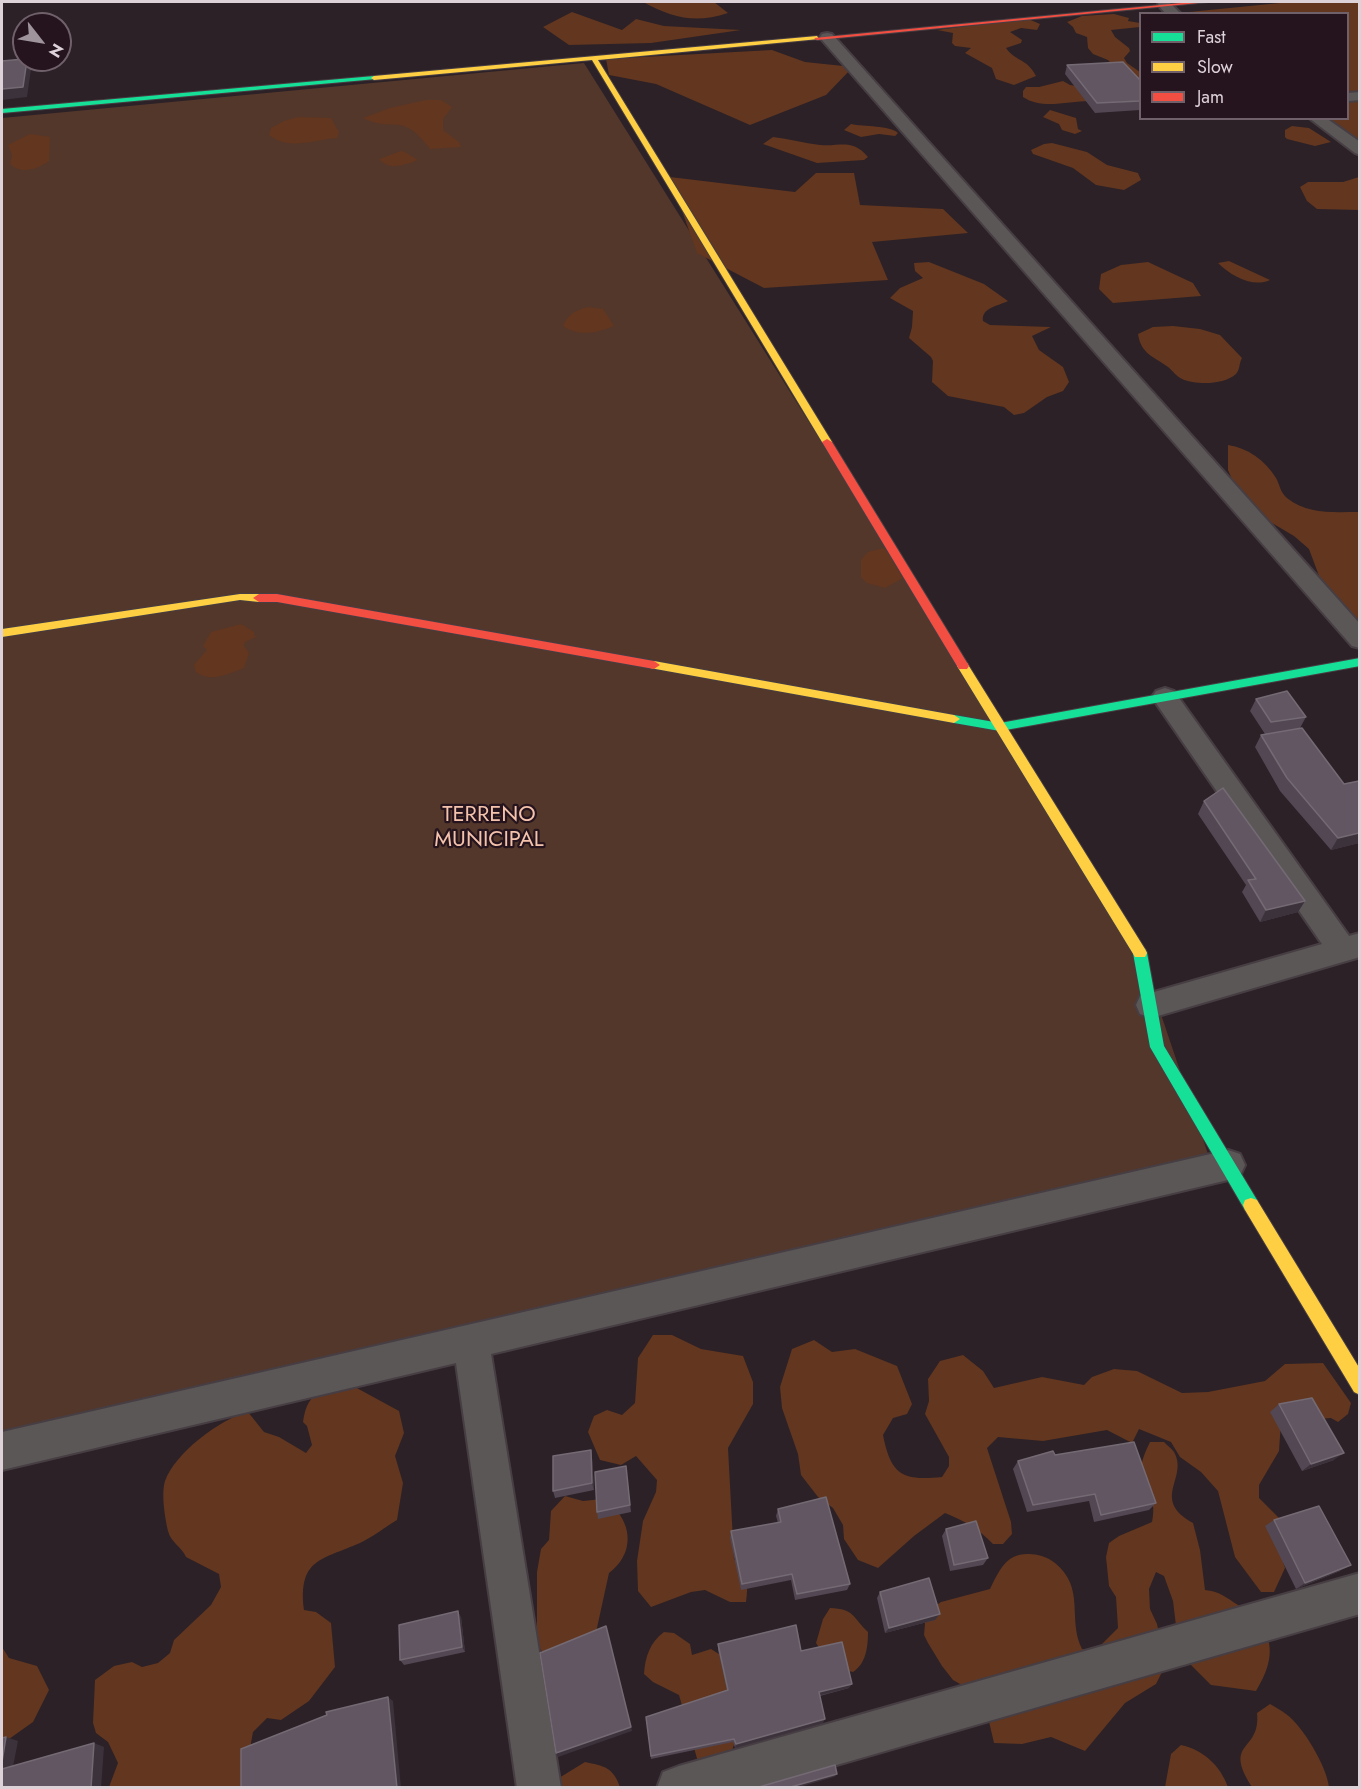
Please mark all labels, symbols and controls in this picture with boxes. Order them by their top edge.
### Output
north arrow [12,12,72,72]
legend [1139,12,1349,120]
text: Fast [1197,24,1226,50]
text: N [43,39,69,62]
text: Slow [1197,54,1233,80]
text: Jam [1197,84,1224,110]
park label: TERRENO MUNICIPAL [434,803,544,854]

